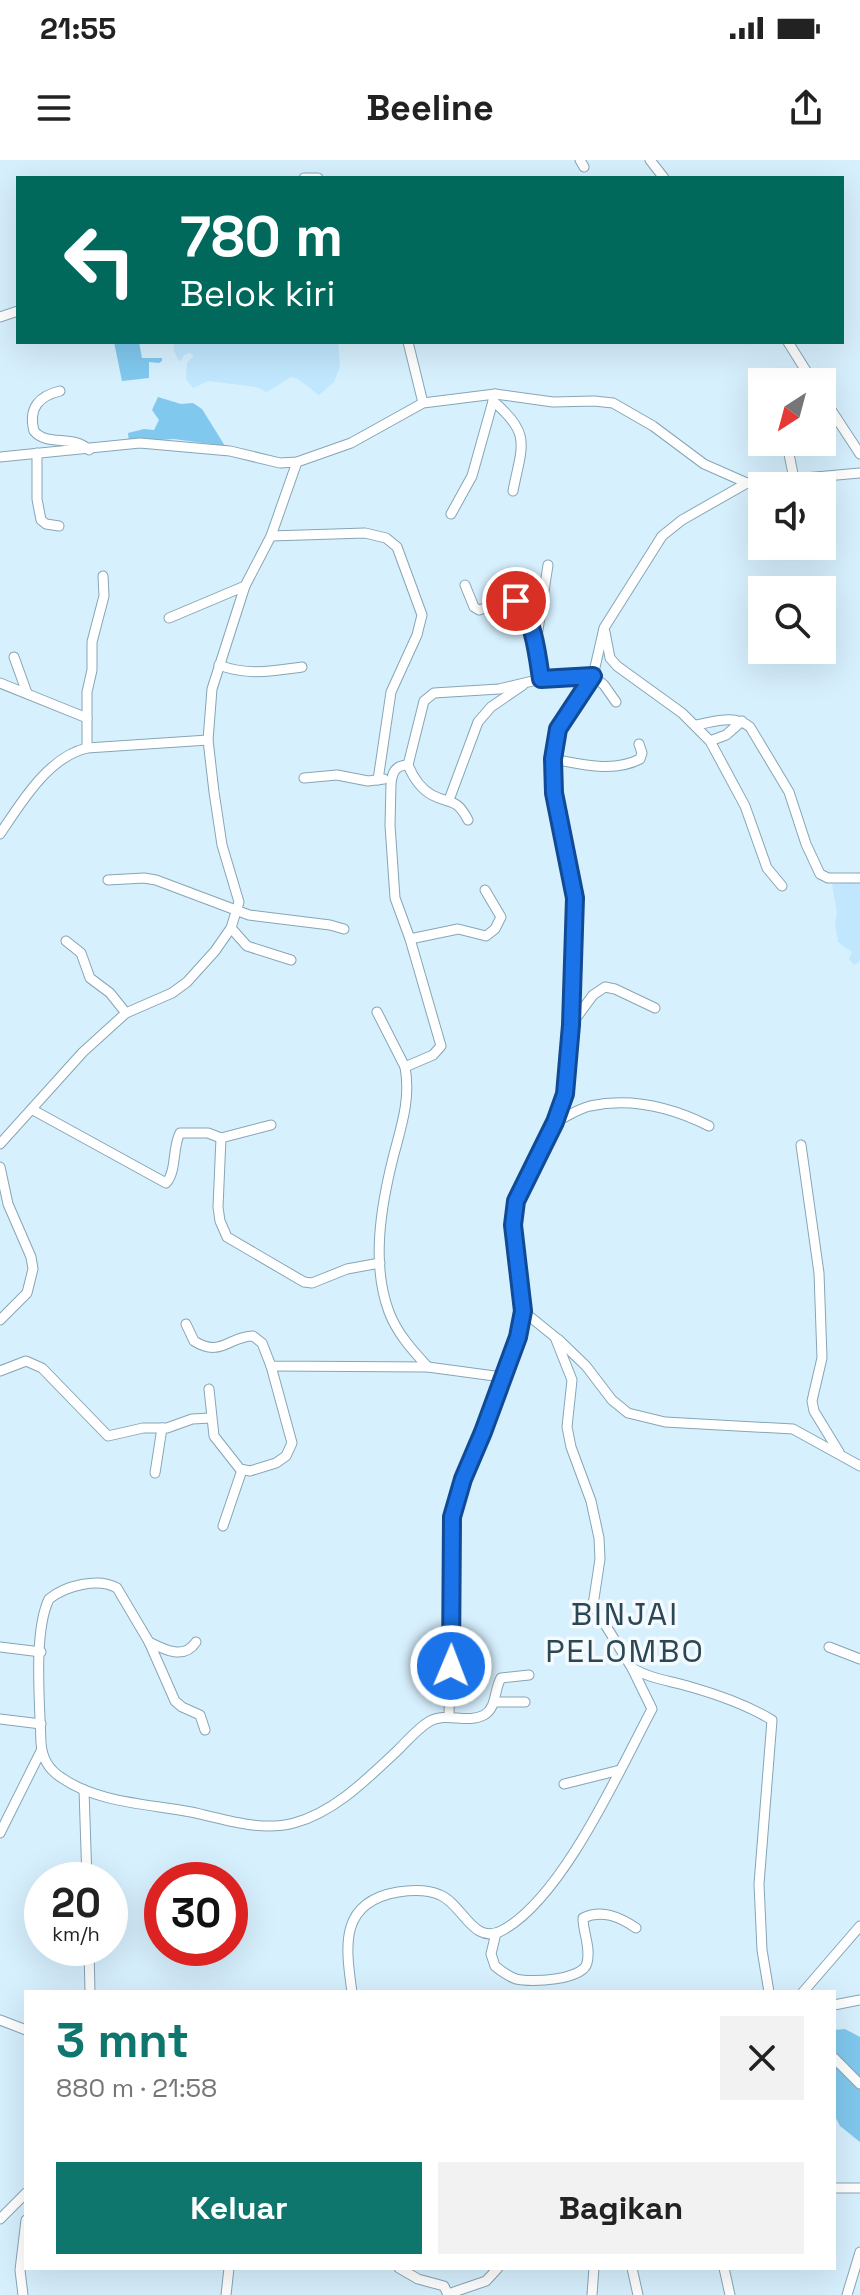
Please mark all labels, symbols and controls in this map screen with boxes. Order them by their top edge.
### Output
text: 21:55 [40,9,116,48]
text: Beeline [366,85,494,131]
icon: menu [32,86,76,130]
icon: share [784,86,828,130]
text: 780 m [180,201,343,272]
icon: left [48,208,152,312]
text: Belok kiri [180,271,335,317]
north arrow [748,368,836,456]
map controls [748,368,836,664]
button: sound [748,472,836,560]
pin [482,567,550,635]
button: search [748,576,836,664]
icon: arrive [494,579,538,623]
district label: BINJAI PELOMBO [545,1594,705,1671]
position arrow [409,1624,493,1708]
speed limit sign: 30 [144,1862,248,1966]
text: 20 [51,1878,101,1929]
text: km/h [52,1921,100,1947]
text: 3 mnt [56,2010,189,2071]
button: close [720,2016,804,2100]
text: 880 m · 21:58 [56,2071,217,2105]
button: Keluar [56,2162,422,2254]
button: Bagikan [438,2162,804,2254]

